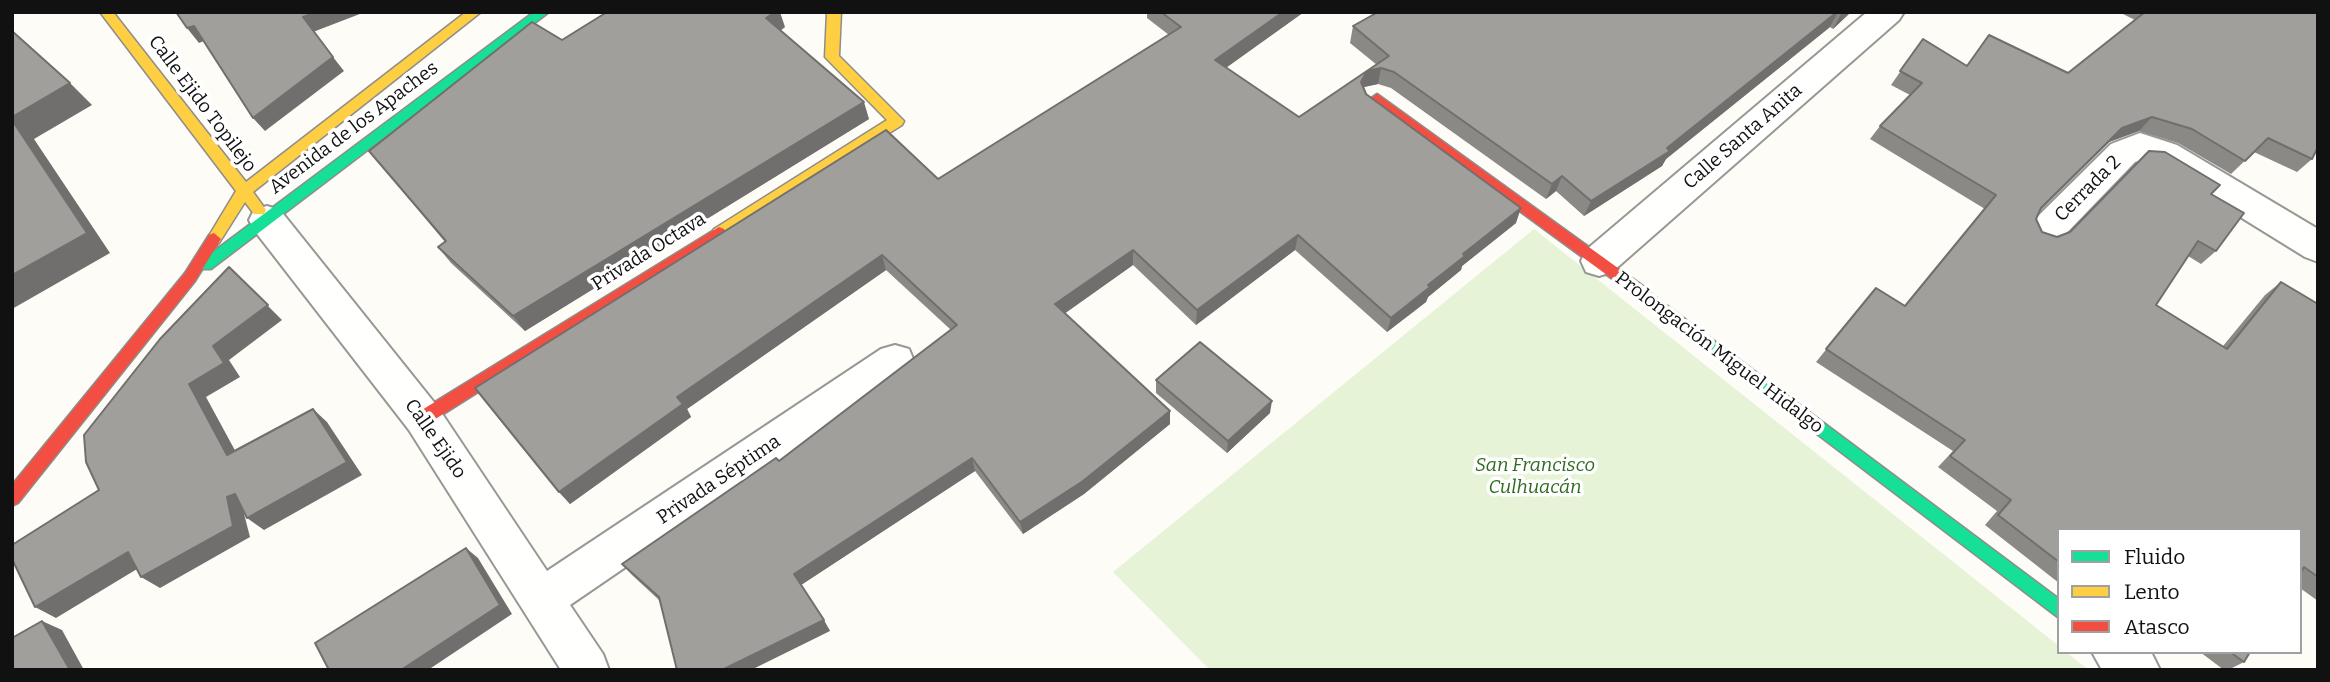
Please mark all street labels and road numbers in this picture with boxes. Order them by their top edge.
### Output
street label: Calle Ejido Topilejo [143,31,261,177]
street label: Avenida de los Apaches [265,57,443,199]
street label: Calle Santa Anita [1679,79,1807,195]
street label: Cerrada 2 [2050,151,2126,227]
street label: Privada Octava [588,208,710,296]
street label: Prolongación Miguel Hidalgo [1610,267,1828,439]
street label: Calle Ejido [399,395,471,483]
street label: Privada Séptima [653,430,785,530]

